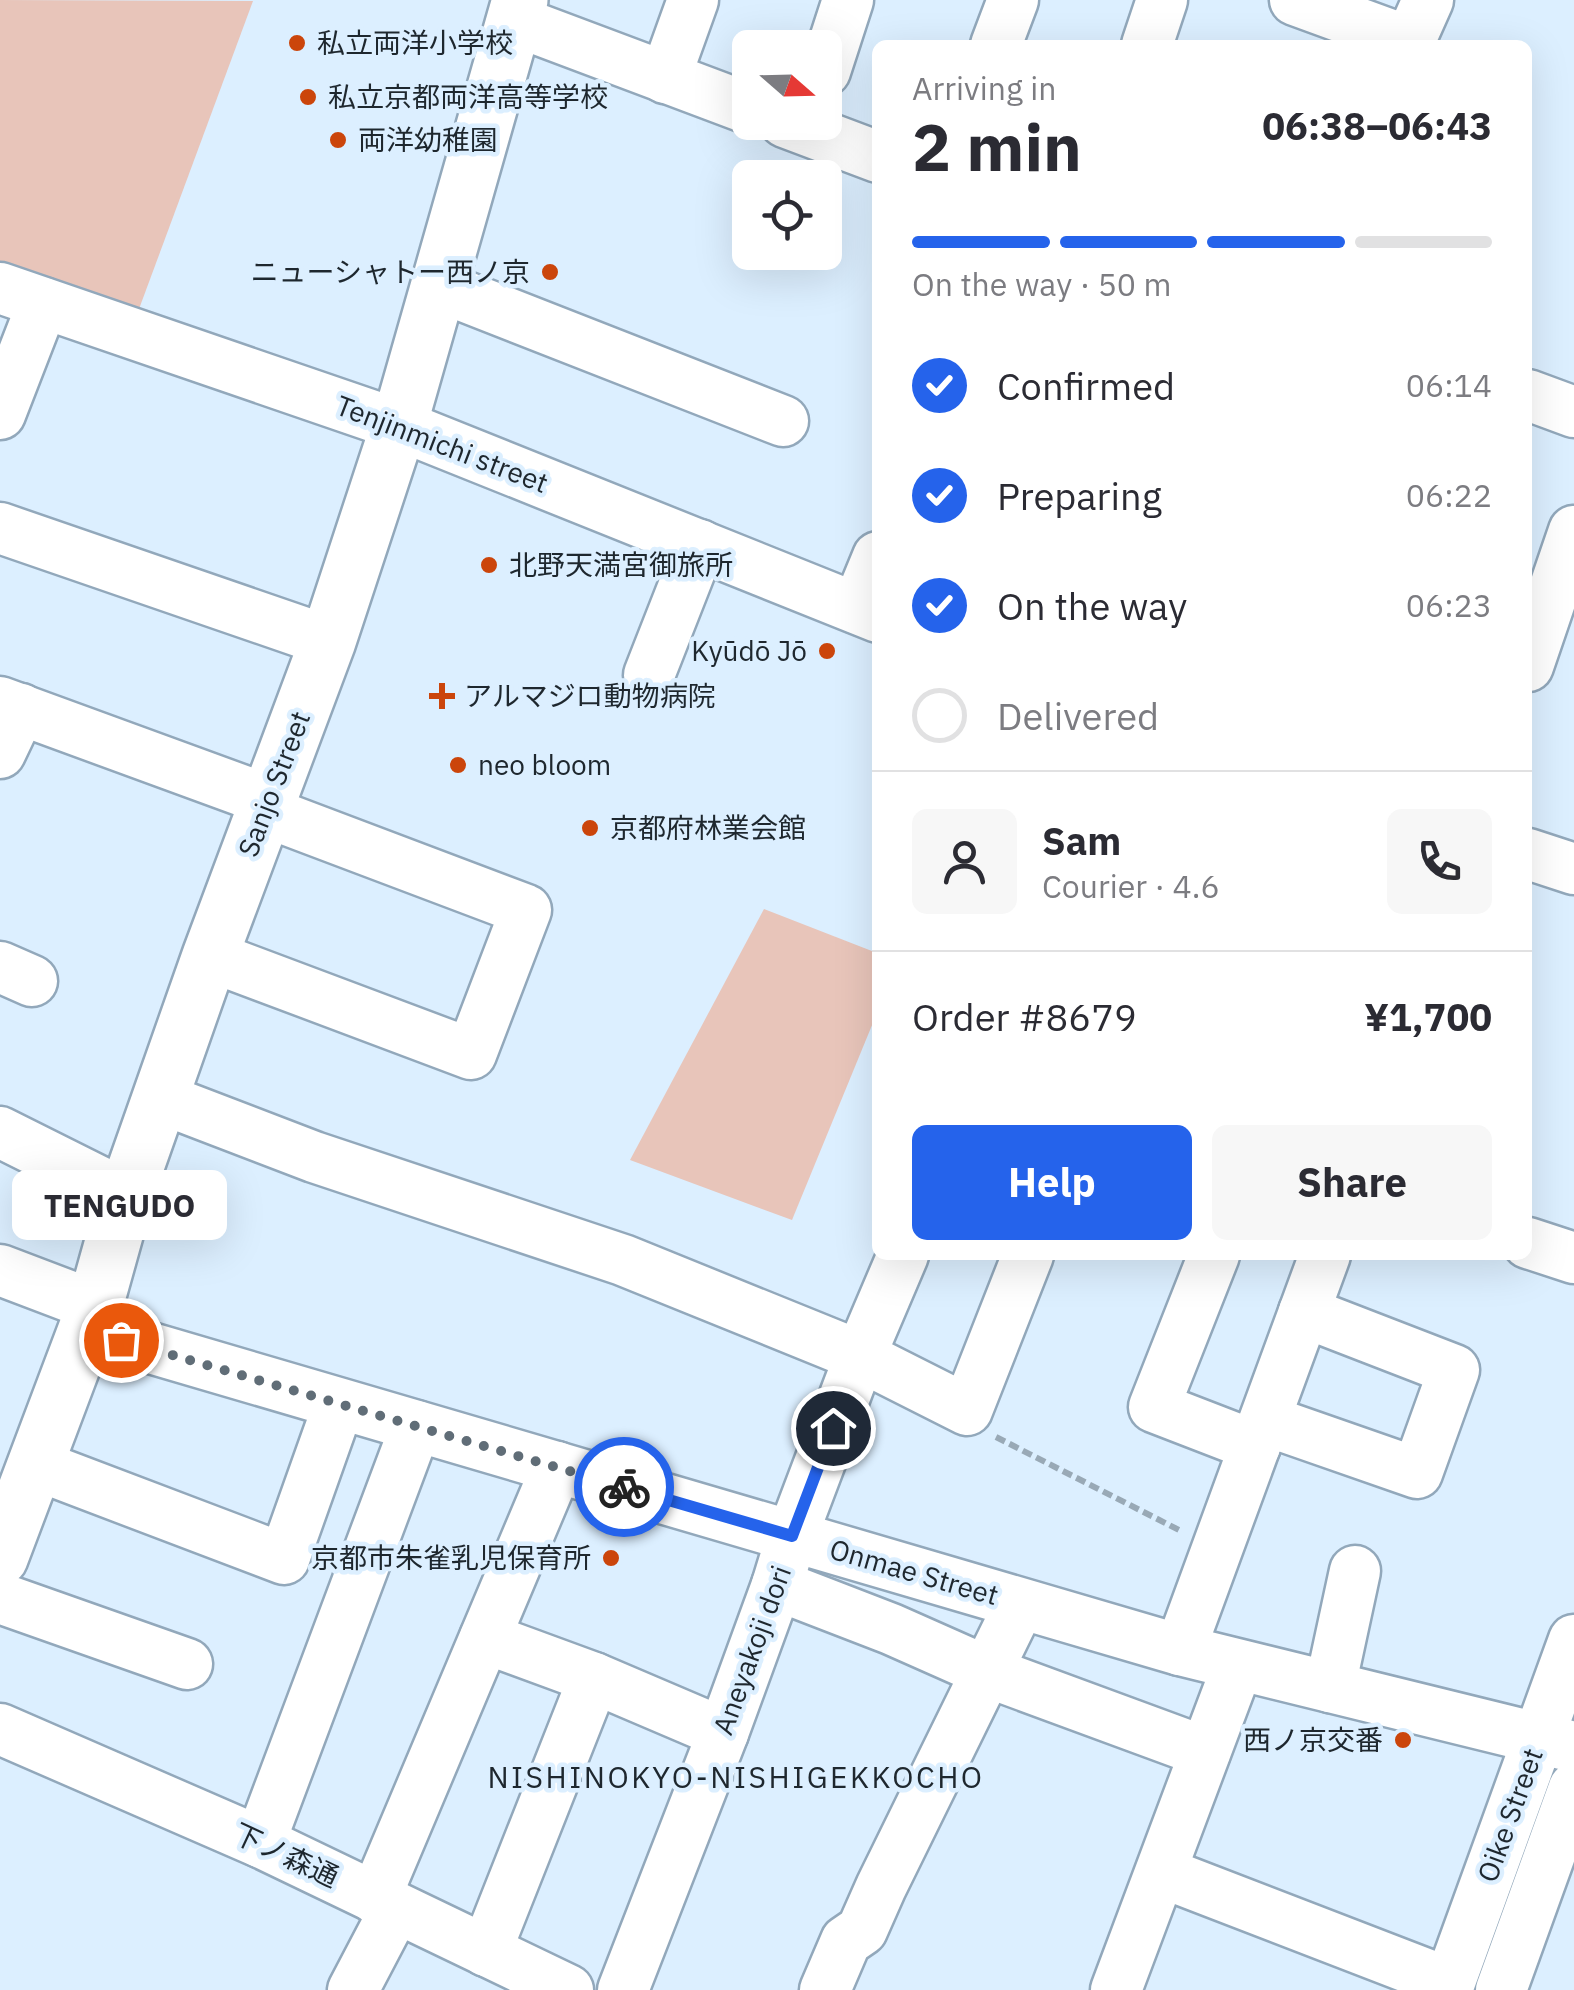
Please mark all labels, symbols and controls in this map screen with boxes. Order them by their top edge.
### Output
place label: 私立両洋小学校 [317,24,513,61]
north arrow [732,30,842,140]
map controls [732,30,842,270]
marker: 私立両洋小学校 [286,32,308,54]
text: Arriving in [912,67,1057,109]
place label: 私立京都両洋高等学校 [328,78,608,115]
marker: 私立京都両洋高等学校 [297,86,319,108]
text: 06:38–06:43 [1262,101,1492,150]
text: 2 min [912,104,1082,189]
place label: 両洋幼稚園 [358,121,498,158]
marker: 両洋幼稚園 [327,129,349,151]
button: locate [732,160,842,270]
place label: ニューシャトー西ノ京 [251,253,530,290]
marker: ニューシャトー西ノ京 [539,261,561,283]
text: On the way · 50 m [912,263,1172,305]
icon: check [912,358,967,413]
text: Confirmed [997,361,1175,410]
text: 06:14 [1406,364,1492,406]
street label: Tenjinmichi street [331,386,554,501]
icon: check [912,468,967,523]
text: Preparing [997,471,1162,520]
text: 06:22 [1406,474,1492,516]
place label: 北野天満宮御旅所 [509,546,733,583]
marker: 北野天満宮御旅所 [478,554,500,576]
icon: check [912,578,967,633]
text: On the way [997,581,1187,630]
text: 06:23 [1406,584,1492,626]
place label: Kyūdō Jō [691,632,807,669]
marker: Kyūdō Jō [816,640,838,662]
place label: アルマジロ動物病院 [464,677,716,714]
marker: アルマジロ動物病院 [429,683,455,709]
text: Delivered [997,691,1159,740]
street label: Sanjo Street [229,706,318,862]
place label: neo bloom [478,746,611,783]
marker: neo bloom [447,754,469,776]
place label: 京都府林業会館 [610,809,806,846]
button: person [912,809,1017,914]
button: phone [1387,809,1492,914]
text: Sam [1042,816,1121,865]
marker: 京都府林業会館 [579,817,601,839]
text: Courier · 4.6 [1042,865,1220,907]
text: Order #8679 [912,992,1137,1041]
text: ¥1,700 [1364,992,1492,1041]
button: Help [912,1125,1192,1240]
button: Share [1212,1125,1492,1240]
callout: TENGUDO [13,1170,228,1240]
text: TENGUDO [44,1184,195,1226]
pin [79,1298,164,1383]
icon: bag [94,1313,149,1368]
pin [791,1386,876,1471]
icon: home [806,1401,861,1456]
courier [574,1437,674,1537]
icon: bike [597,1460,652,1515]
street label: Onmae Street [825,1530,1003,1613]
place label: 京都市朱雀乳児保育所 [311,1539,591,1576]
marker: 京都市朱雀乳児保育所 [600,1547,622,1569]
street label: Aneyakoji dori [704,1560,799,1740]
place label: 西ノ京交番 [1243,1721,1383,1758]
marker: 西ノ京交番 [1392,1729,1414,1751]
street label: Oike Street [1468,1743,1551,1887]
district label: NISHINOKYO-NISHIGEKKOCHO [487,1757,985,1796]
street label: 下ノ森通 [228,1814,345,1895]

